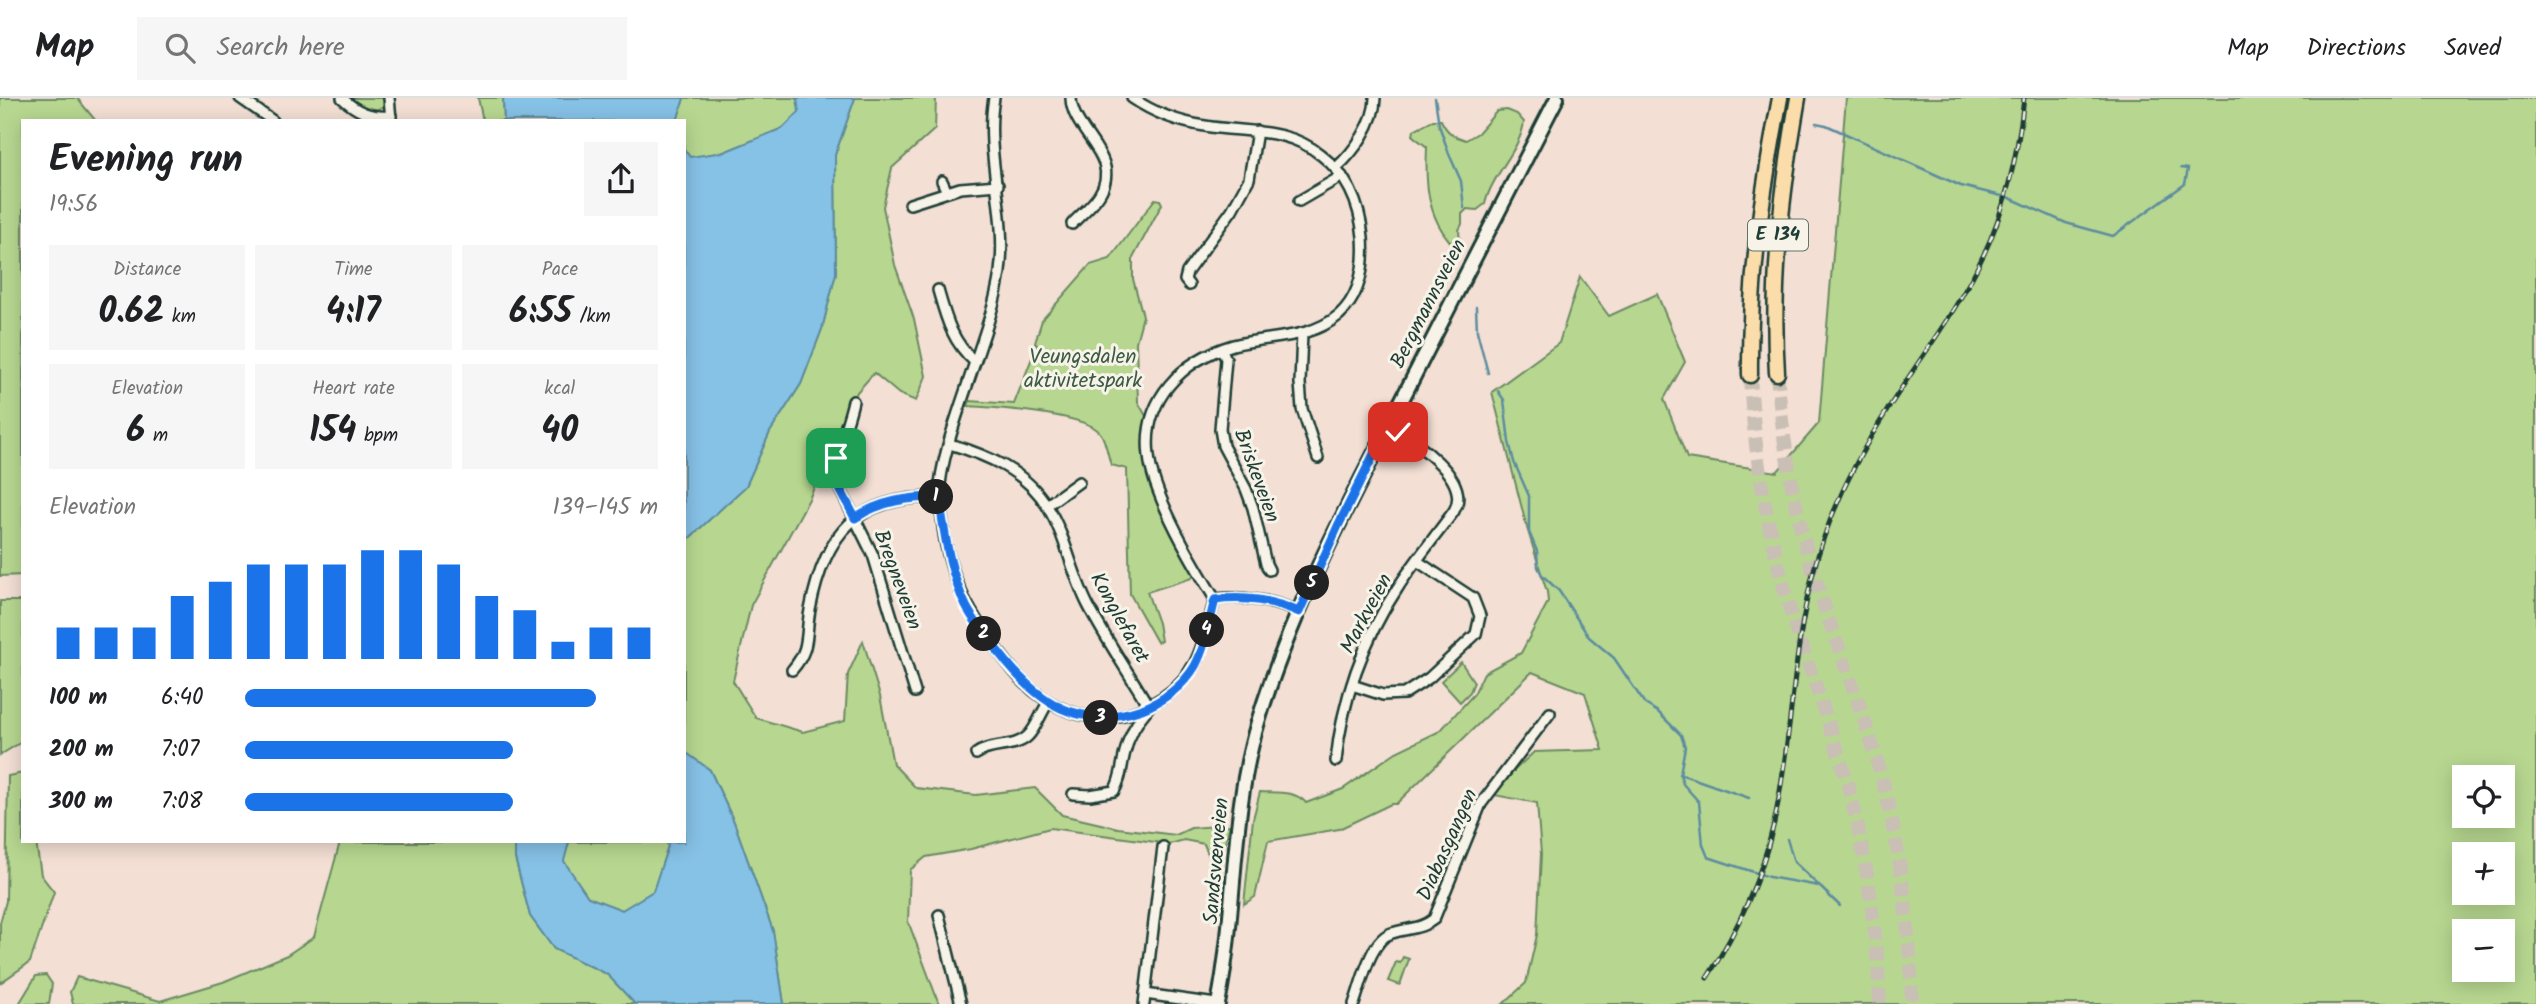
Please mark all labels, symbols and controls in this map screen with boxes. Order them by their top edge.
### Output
search box [137,17,627,80]
text: Map [35,22,95,75]
text: Search here [217,27,345,69]
icon: search [161,29,199,67]
text: Map [2227,29,2269,68]
text: Directions [2307,29,2406,68]
text: Saved [2444,29,2501,68]
text: Evening run [49,131,243,191]
button: share [584,142,658,216]
text: 19:56 [49,187,98,223]
road number: E 134 [1748,220,1808,251]
street label: Bergmannsveien [1382,233,1476,375]
text: Distance [113,255,181,285]
text: Time [334,255,373,285]
text: Pace [542,255,578,285]
text: 0.62 [99,285,164,341]
text: 4:17 [326,285,381,341]
text: 6:55 [509,285,572,341]
text: km [164,302,196,332]
text: /km [572,302,611,332]
park label: Veungsdalen aktivitetspark [1024,341,1142,398]
text: Elevation [111,374,183,404]
text: Heart rate [312,374,395,404]
text: kcal [544,374,575,404]
pin [1368,402,1428,462]
text: 6 [126,404,145,460]
text: 154 [309,404,356,460]
text: 40 [541,404,578,460]
icon: check [1379,413,1417,451]
text: m [145,421,168,451]
text: bpm [356,421,398,451]
street label: Briskeveien [1224,425,1288,527]
pin [806,428,866,488]
icon: arrive [817,439,855,477]
pin: 1 [918,480,954,514]
text: 1 [933,481,938,511]
text: Elevation [49,490,136,526]
text: 139–145 m [553,490,658,526]
street label: Bregneveien [864,525,930,635]
street label: Konglefaret [1080,566,1158,670]
pin: 5 [1294,566,1330,601]
text: 5 [1307,567,1316,597]
street label: Markveien [1332,568,1402,660]
pin: 4 [1190,612,1224,648]
text: 4 [1201,614,1212,644]
pin: 2 [967,616,1002,652]
text: 2 [978,618,989,648]
text: 100 m [49,680,107,716]
text: 6:40 [161,680,204,716]
pin: 3 [1084,700,1118,736]
text: 3 [1095,702,1106,732]
text: 200 m [49,732,114,768]
text: 7:07 [161,732,199,768]
map controls [2452,765,2515,982]
button: locate [2452,765,2515,828]
text: 300 m [49,784,113,820]
text: 7:08 [161,784,203,820]
street label: Diabasgangen [1409,784,1487,906]
street label: Sandsværveien [1195,796,1239,926]
button: + [2452,842,2515,905]
button: − [2452,919,2515,982]

